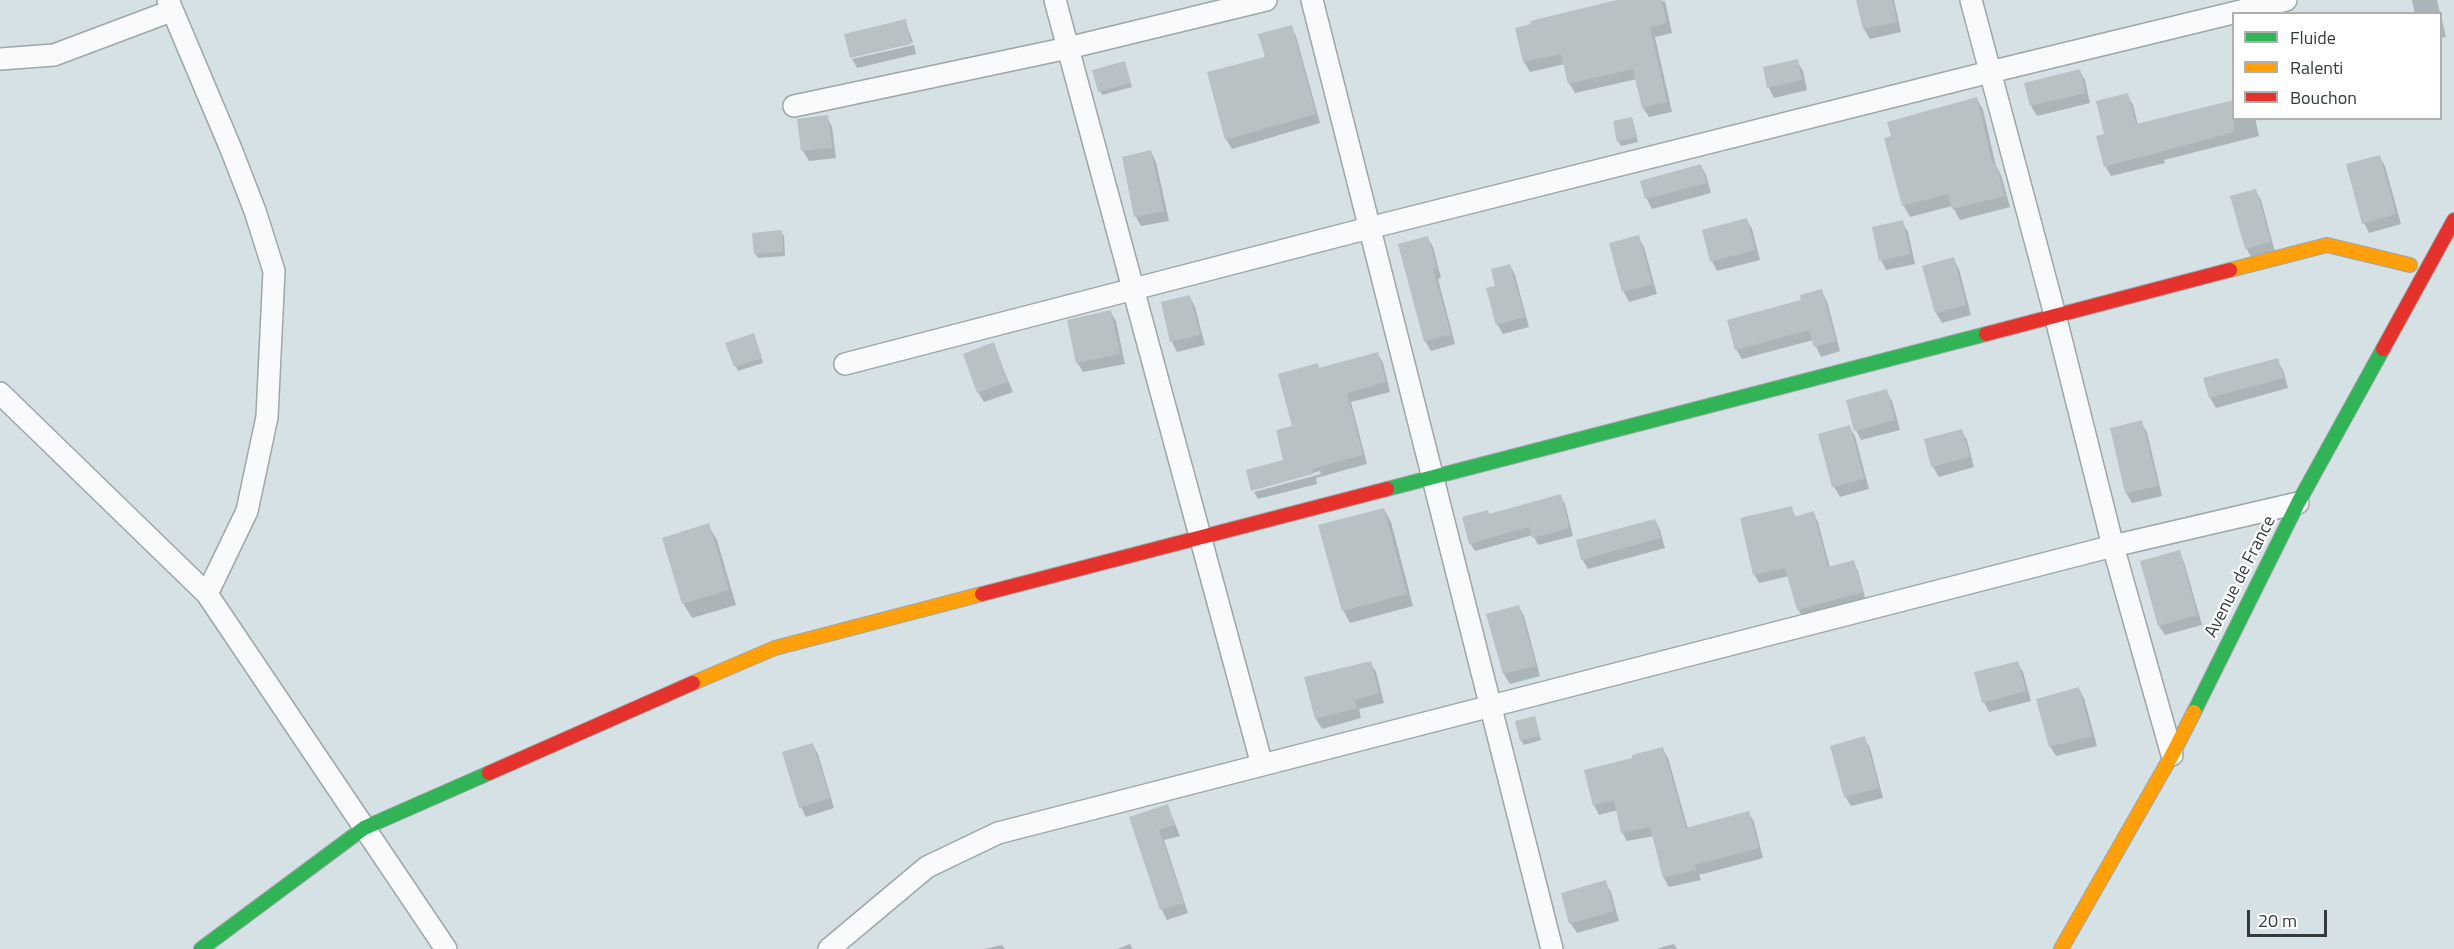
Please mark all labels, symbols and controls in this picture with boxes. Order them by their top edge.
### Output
legend [2232,12,2442,120]
text: Fluide [2290,24,2336,51]
text: Ralenti [2290,54,2343,81]
text: Bouchon [2290,84,2357,111]
street label: Avenue de France [2201,513,2281,641]
scale bar [2250,898,2330,936]
text: 20 m [2258,907,2297,934]

